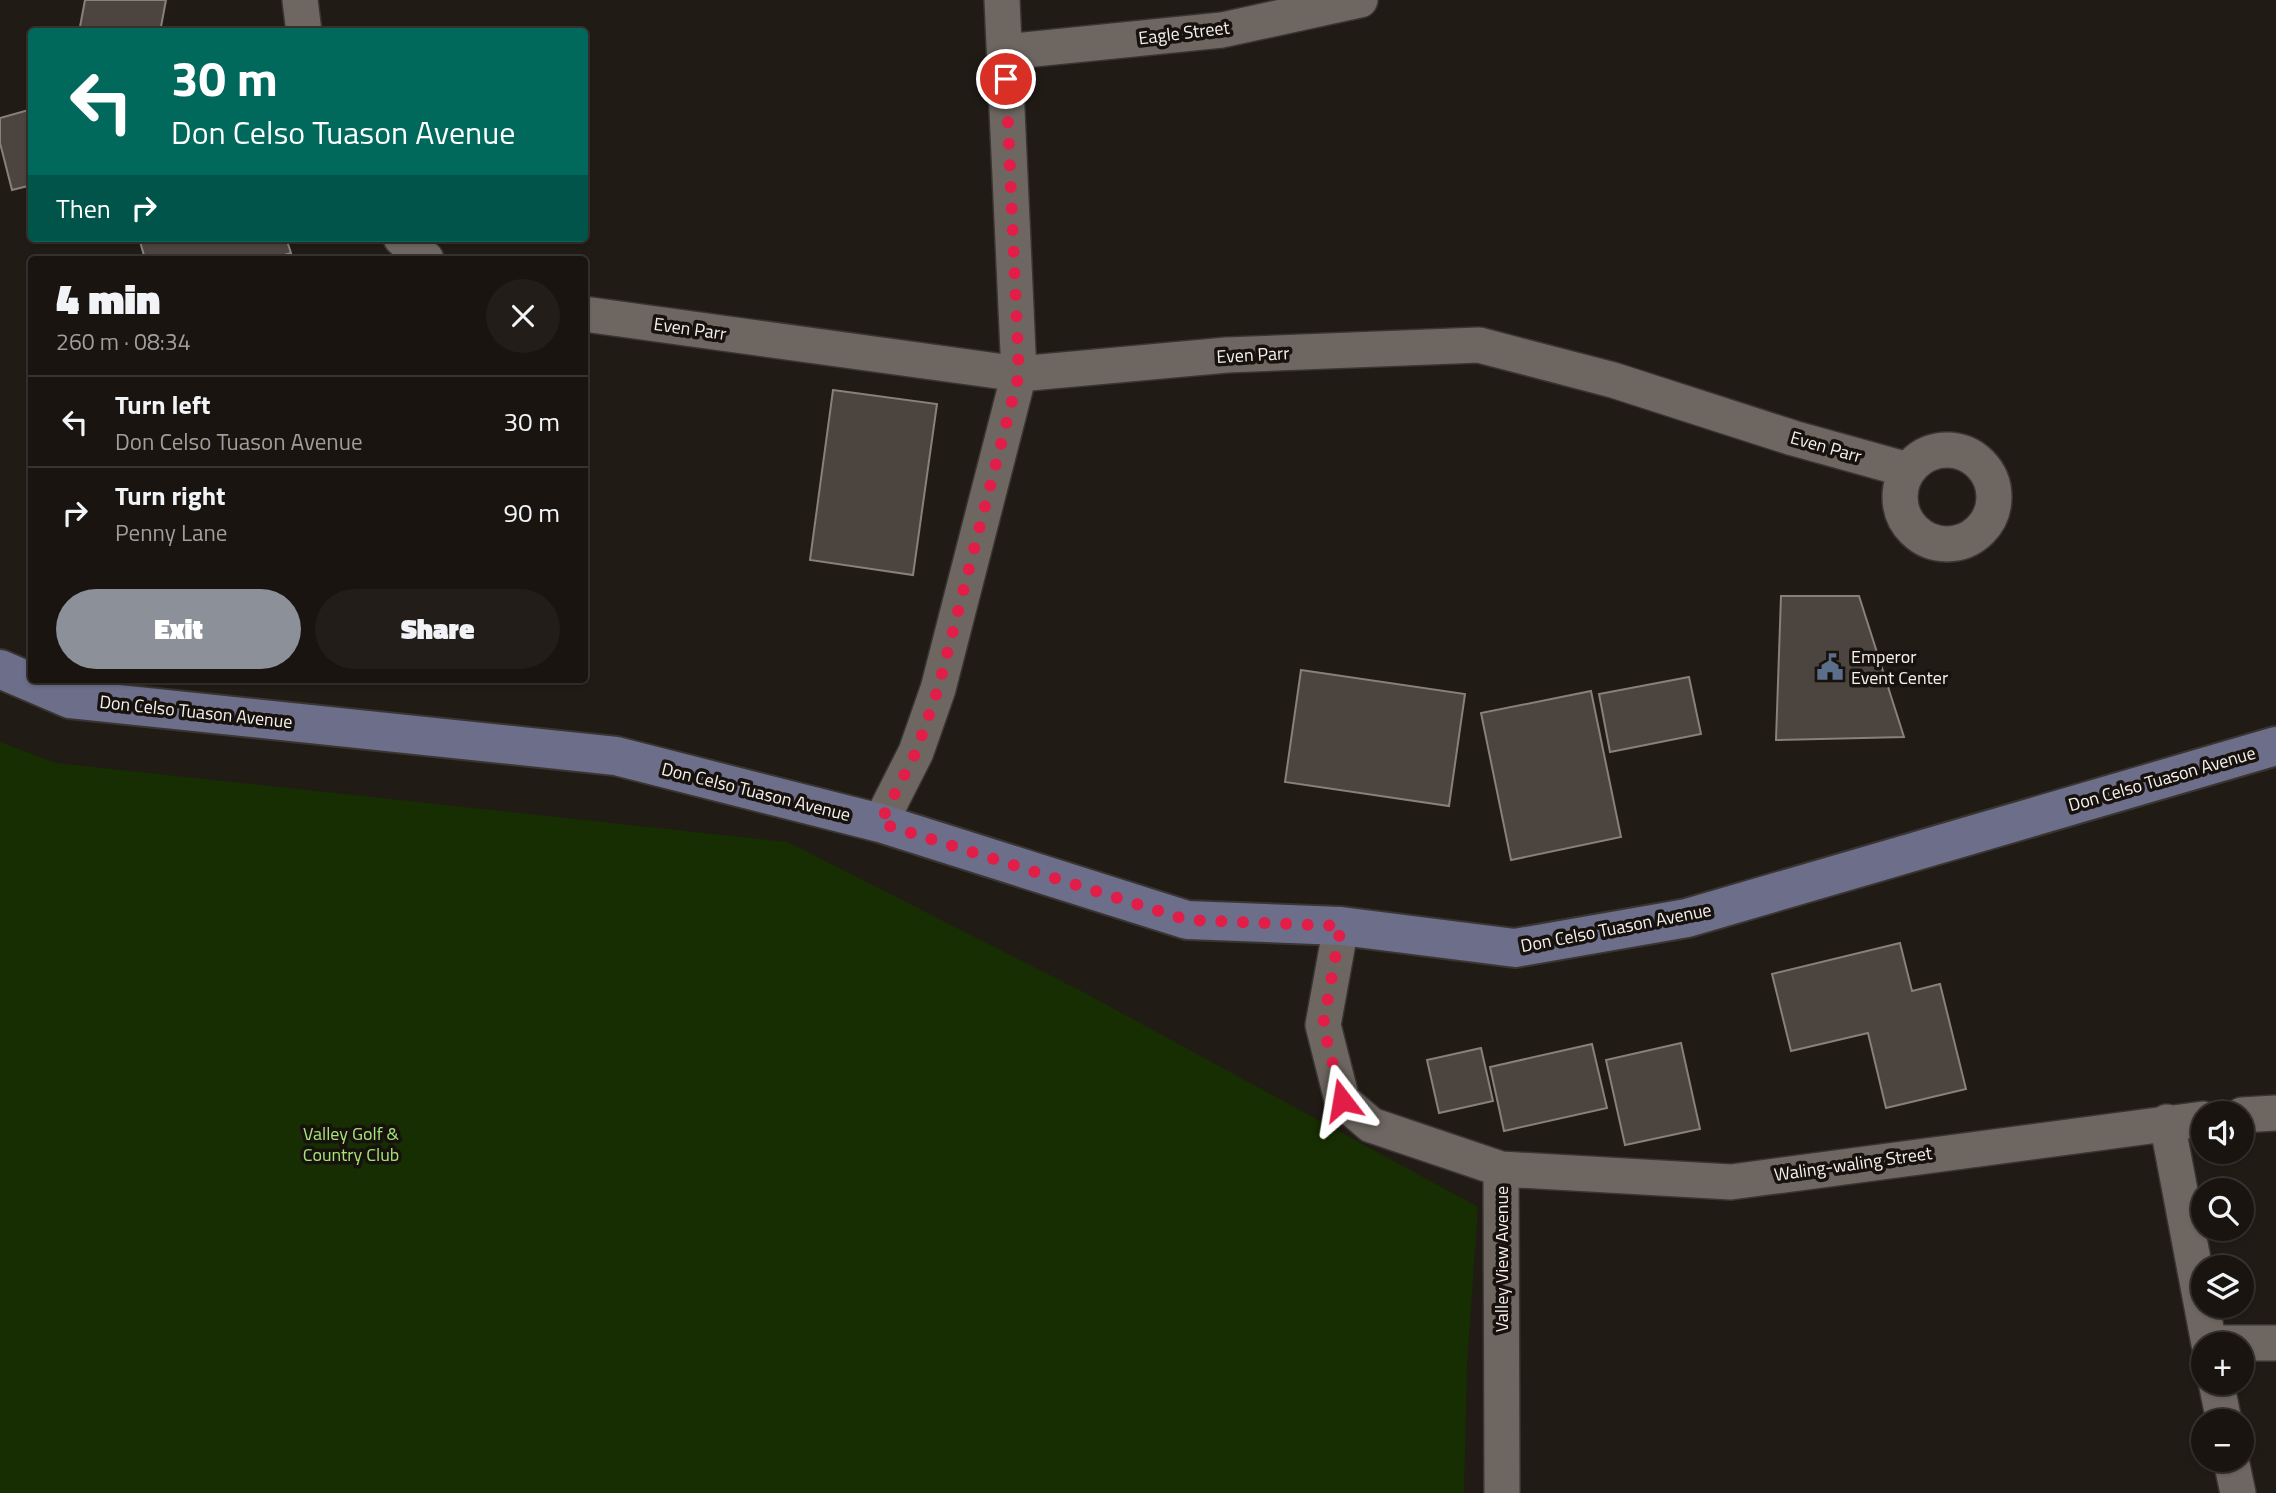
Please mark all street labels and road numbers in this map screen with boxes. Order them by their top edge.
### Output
street label: Eagle Street [1137,13,1232,51]
street label: Even Parr [652,310,728,347]
street label: Even Parr [1216,339,1290,370]
street label: Even Parr [1787,423,1865,470]
street label: Don Celso Tuason Avenue [98,688,294,735]
street label: Don Celso Tuason Avenue [2065,739,2259,818]
street label: Don Celso Tuason Avenue [659,755,853,828]
street label: Don Celso Tuason Avenue [1518,896,1714,959]
street label: Waling-waling Street [1772,1139,1934,1188]
street label: Valley View Avenue [1488,1186,1515,1332]

